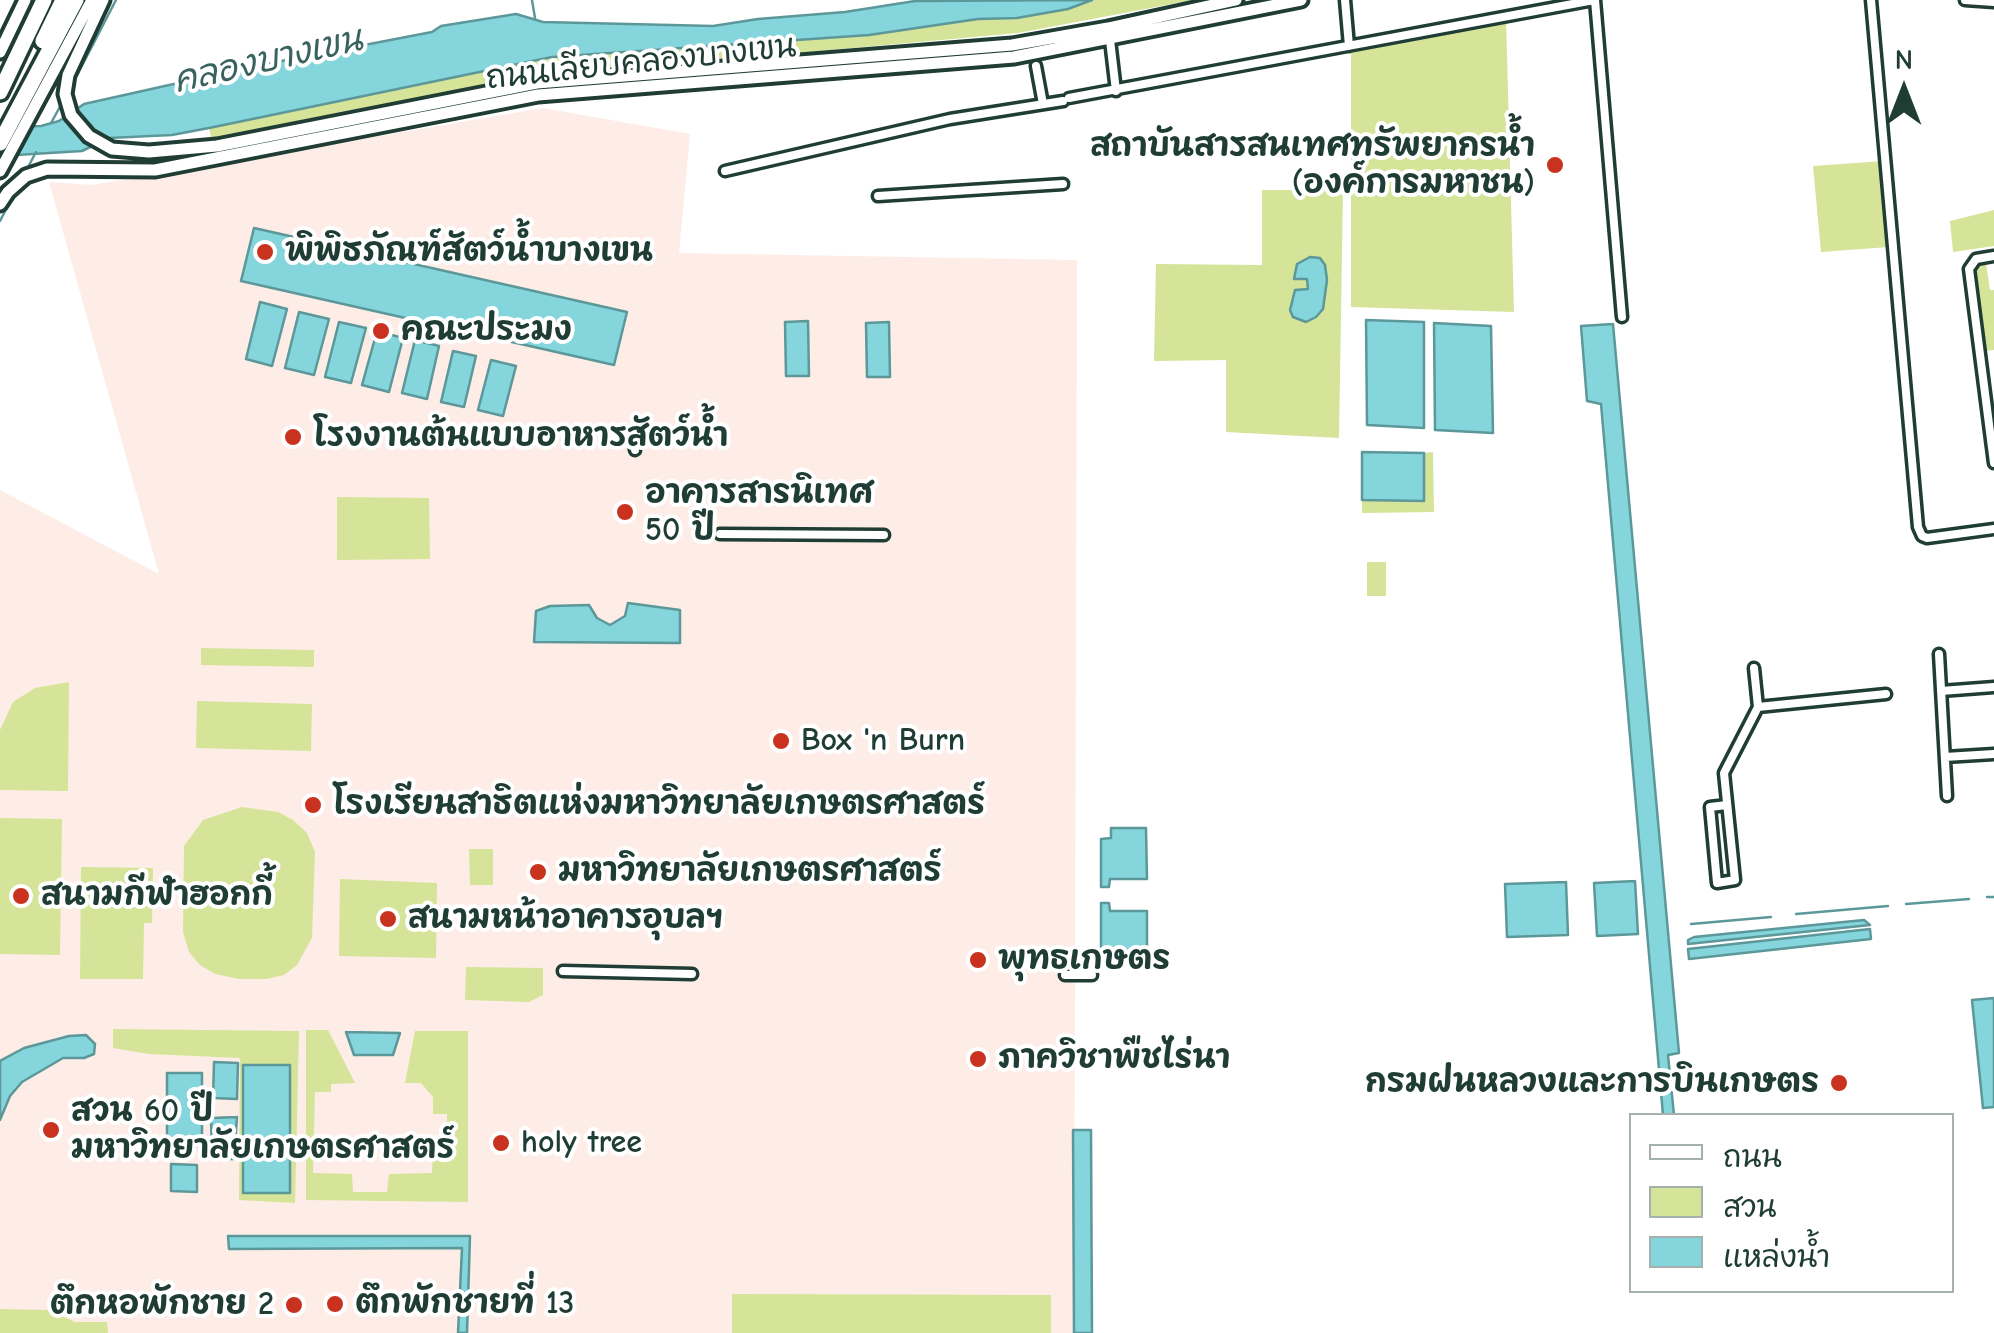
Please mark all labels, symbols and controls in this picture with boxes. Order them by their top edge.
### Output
water label: คลองบางเขน [170,19,366,103]
street label: ถนนเลียบคลองบางเขน [484,28,798,98]
north arrow [1854,40,1954,140]
text: N [1895,44,1913,76]
place label: สถาบันสารสนเทศทรัพยากรน้ำ (องค์การมหาชน) [1090,128,1535,203]
marker: สถาบันสารสนเทศทรัพยากรน้ำ (องค์การมหาชน) [1544,154,1566,176]
place label: พิพิธภัณฑ์สัตว์น้ำบางเขน [285,233,653,271]
marker: พิพิธภัณฑ์สัตว์น้ำบางเขน [254,241,276,263]
place label: คณะประมง [401,312,572,350]
marker: คณะประมง [370,320,392,342]
place label: โรงงานต้นแบบอาหารสัตว์น้ำ [313,418,728,456]
marker: โรงงานต้นแบบอาหารสัตว์น้ำ [282,426,304,448]
place label: อาคารสารนิเทศ 50 ปี [645,475,873,550]
marker: อาคารสารนิเทศ 50 ปี [614,501,636,523]
place label: Box 'n Burn [801,722,965,760]
marker: Box 'n Burn [770,730,792,752]
place label: โรงเรียนสาธิตแห่งมหาวิทยาลัยเกษตรศาสตร์ [333,786,985,824]
marker: โรงเรียนสาธิตแห่งมหาวิทยาลัยเกษตรศาสตร์ [302,794,324,816]
place label: มหาวิทยาลัยเกษตรศาสตร์ [558,853,942,891]
marker: มหาวิทยาลัยเกษตรศาสตร์ [527,861,549,883]
place label: สนามกีฬาฮอกกี้ [41,877,273,915]
marker: สนามกีฬาฮอกกี้ [10,885,32,907]
place label: สนามหน้าอาคารอุบลฯ [408,900,724,938]
marker: สนามหน้าอาคารอุบลฯ [377,908,399,930]
place label: พุทธเกษตร [998,941,1170,979]
marker: พุทธเกษตร [967,949,989,971]
place label: ภาควิชาพืชไร่นา [998,1040,1230,1078]
marker: ภาควิชาพืชไร่นา [967,1048,989,1070]
place label: กรมฝนหลวงและการบินเกษตร [1365,1064,1819,1102]
marker: กรมฝนหลวงและการบินเกษตร [1828,1072,1850,1094]
place label: สวน 60 ปี มหาวิทยาลัยเกษตรศาสตร์ [71,1093,455,1168]
legend [1629,1113,1954,1293]
marker: สวน 60 ปี มหาวิทยาลัยเกษตรศาสตร์ [40,1119,62,1141]
place label: holy tree [521,1124,642,1162]
marker: holy tree [490,1132,512,1154]
text: ถนน [1723,1140,1782,1175]
text: สวน [1723,1190,1777,1225]
text: แหล่งน้ำ [1723,1240,1830,1275]
place label: ตึกพักชายที่ 13 [355,1285,574,1323]
place label: ตึกหอพักชาย 2 [50,1286,274,1324]
marker: ตึกพักชายที่ 13 [324,1293,346,1315]
marker: ตึกหอพักชาย 2 [283,1294,305,1316]

